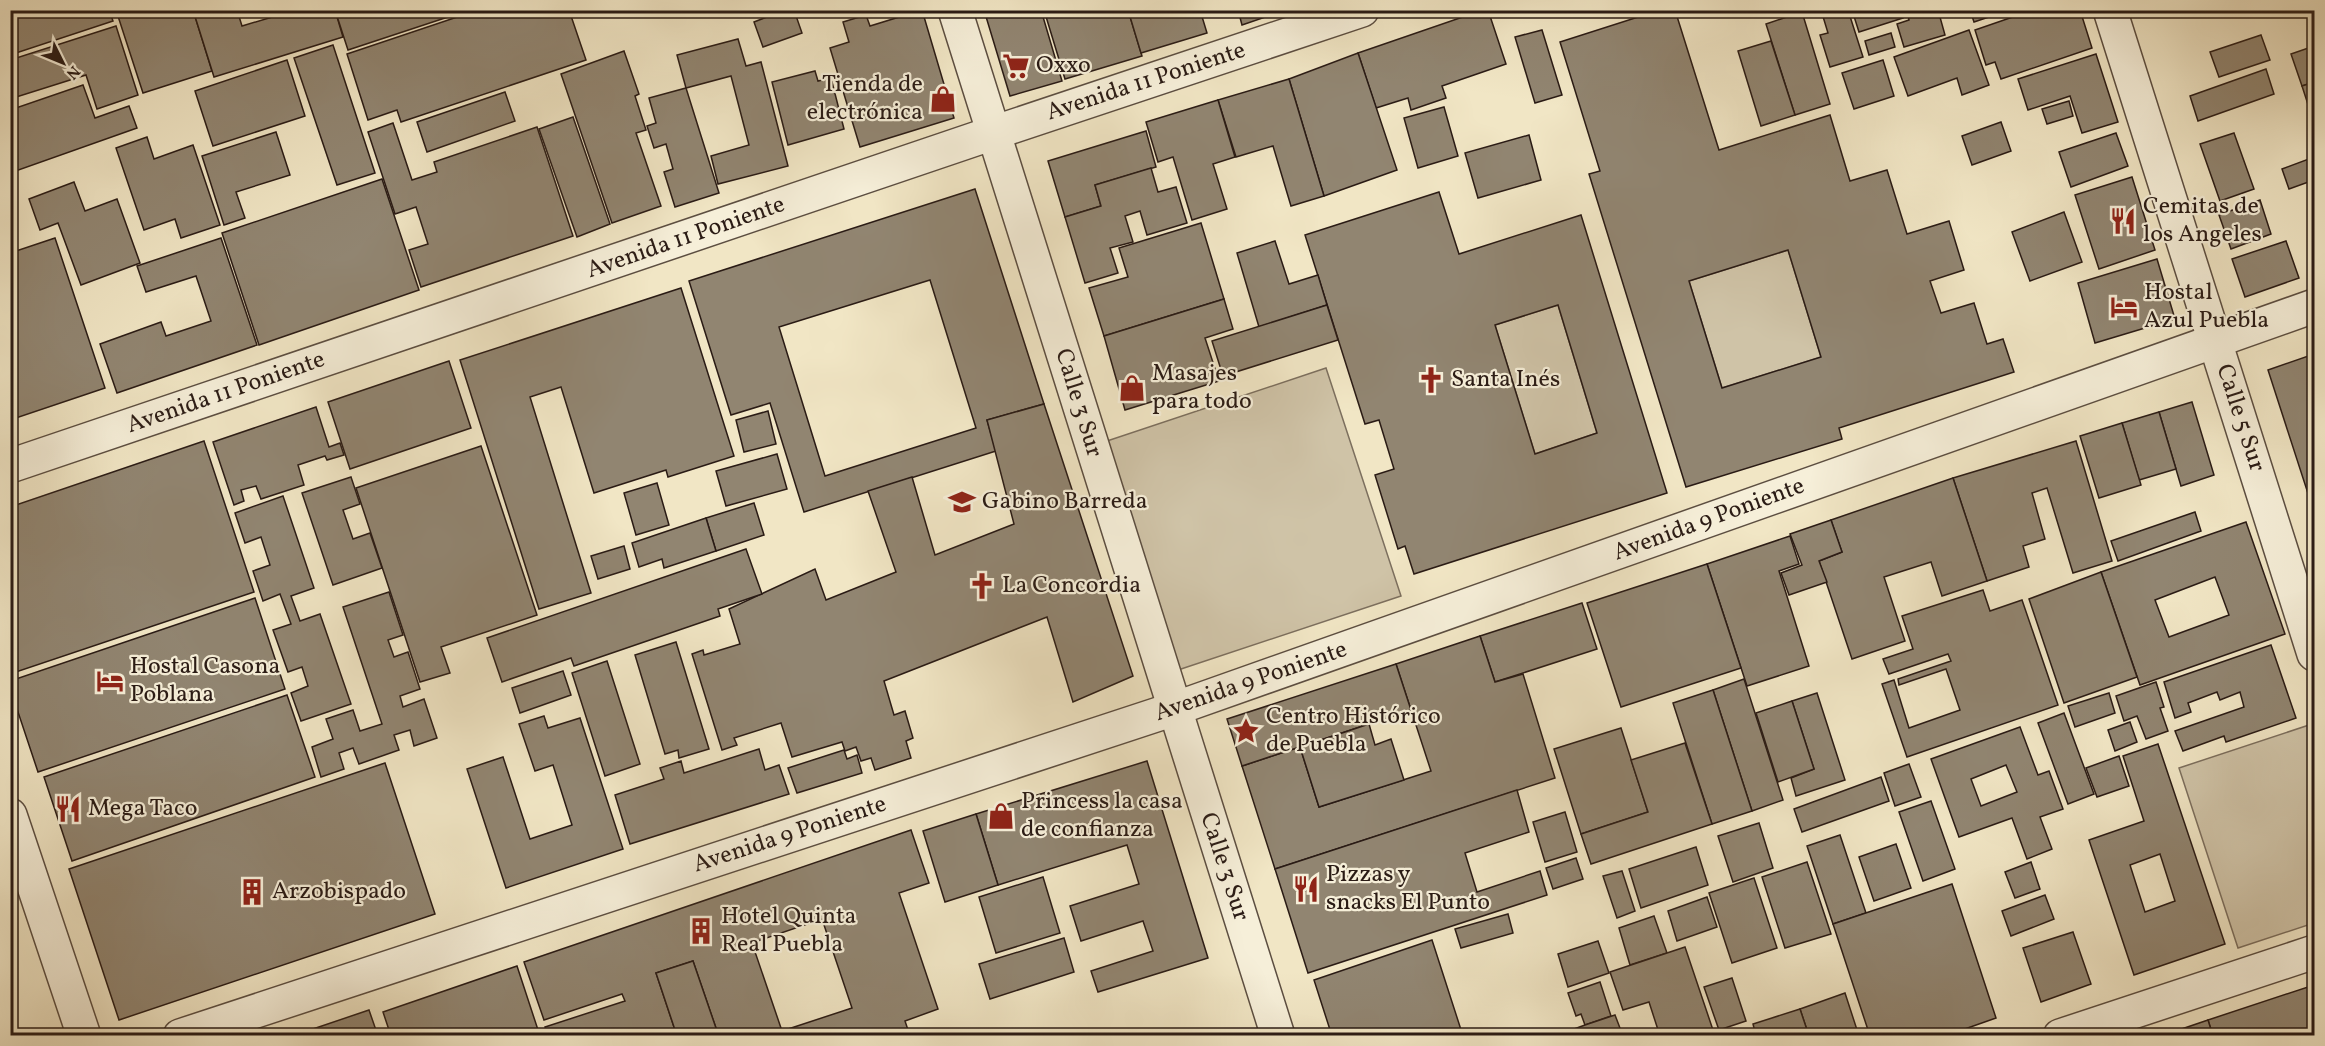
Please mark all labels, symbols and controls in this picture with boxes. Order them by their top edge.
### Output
north arrow [33,33,93,93]
street label: Avenida 11 Poniente [1042,34,1250,130]
place label: Oxxo [1036,49,1091,83]
supermarket icon: Oxxo [1001,51,1031,81]
text: N [60,60,85,84]
place label: Tienda de electrónica [807,68,923,130]
shop icon: Tienda de electrónica [928,84,958,114]
street label: Avenida 11 Poniente [582,188,790,288]
place label: Cemitas de los Angeles [2143,190,2262,252]
restaurant icon: Cemitas de los Angeles [2108,206,2138,236]
place label: Hostal Azul Puebla [2144,276,2269,338]
hotel icon: Hostal Azul Puebla [2109,292,2139,322]
street label: Avenida 11 Poniente [122,343,330,443]
street label: Calle 3 Sur [1045,344,1111,462]
place label: Masajes para todo [1152,357,1252,419]
street label: Calle 5 Sur [2207,360,2273,476]
place label: Santa Inés [1451,363,1560,397]
church icon: Santa Inés [1416,365,1446,395]
shop icon: Masajes para todo [1117,373,1147,403]
street label: Avenida 9 Poniente [1609,470,1809,570]
place label: Gabino Barreda [982,485,1148,519]
school or university icon: Gabino Barreda [947,487,977,517]
place label: La Concordia [1002,569,1141,603]
church icon: La Concordia [967,571,997,601]
street label: Avenida 9 Poniente [1150,633,1352,731]
place label: Hostal Casona Poblana [130,650,280,712]
hotel icon: Hostal Casona Poblana [95,666,125,696]
place label: Centro Histórico de Puebla [1266,700,1441,762]
place icon: Centro Histórico de Puebla [1231,716,1261,746]
place label: Princess la casa de confianza [1021,785,1183,847]
street label: Avenida 9 Poniente [689,788,891,882]
place label: Mega Taco [88,792,198,826]
restaurant icon: Mega Taco [53,794,83,824]
shop icon: Princess la casa de confianza [986,801,1016,831]
street label: Calle 3 Sur [1191,808,1257,926]
place label: Pizzas y snacks El Punto [1326,858,1490,920]
restaurant icon: Pizzas y snacks El Punto [1291,874,1321,904]
place label: Arzobispado [272,875,406,909]
building icon: Arzobispado [237,877,267,907]
place label: Hotel Quinta Real Puebla [721,900,856,962]
building icon: Hotel Quinta Real Puebla [686,916,716,946]

